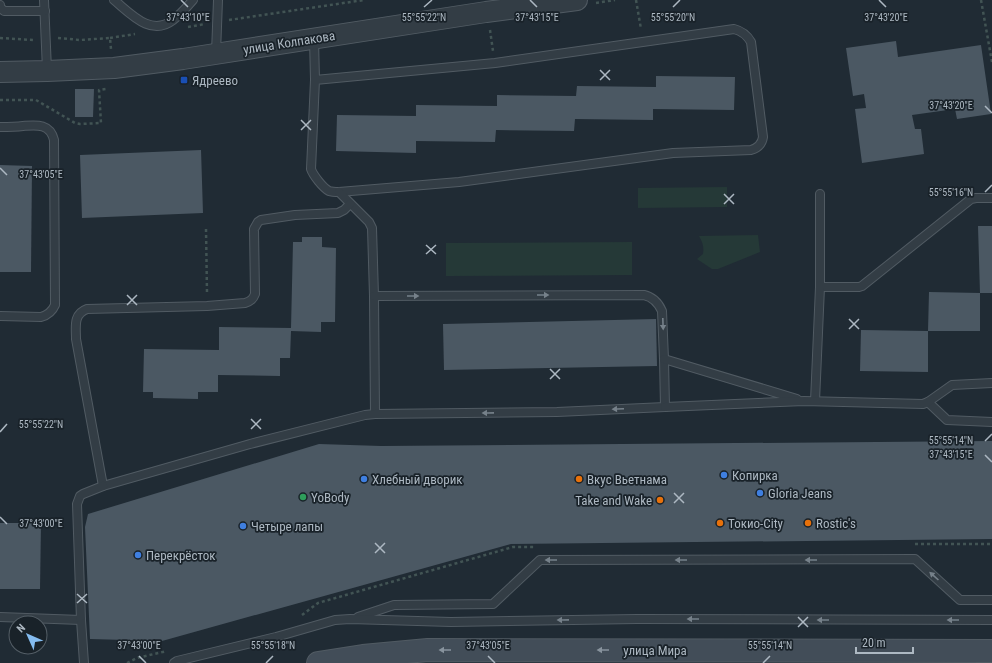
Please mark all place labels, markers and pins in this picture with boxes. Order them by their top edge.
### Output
place label: Ядреево [192,73,238,88]
marker: Ядреево [179,75,189,85]
place label: Копирка [732,468,778,483]
marker: Копирка [719,470,729,480]
place label: Хлебный дворик [372,472,463,487]
place label: Вкус Вьетнама [587,472,667,487]
marker: Хлебный дворик [359,474,369,484]
marker: Вкус Вьетнама [574,474,584,484]
place label: Gloria Jeans [768,486,832,501]
marker: Gloria Jeans [755,488,765,498]
place label: YoBody [311,490,350,505]
marker: YoBody [298,492,308,502]
place label: Take and Wake [575,493,652,508]
marker: Take and Wake [655,495,665,505]
place label: Токио-City [728,516,783,531]
place label: Rostic's [816,516,856,531]
marker: Токио-City [715,518,725,528]
marker: Rostic's [803,518,813,528]
place label: Четыре лапы [251,519,323,534]
marker: Четыре лапы [238,521,248,531]
place label: Перекрёсток [146,548,216,563]
marker: Перекрёсток [133,550,143,560]

